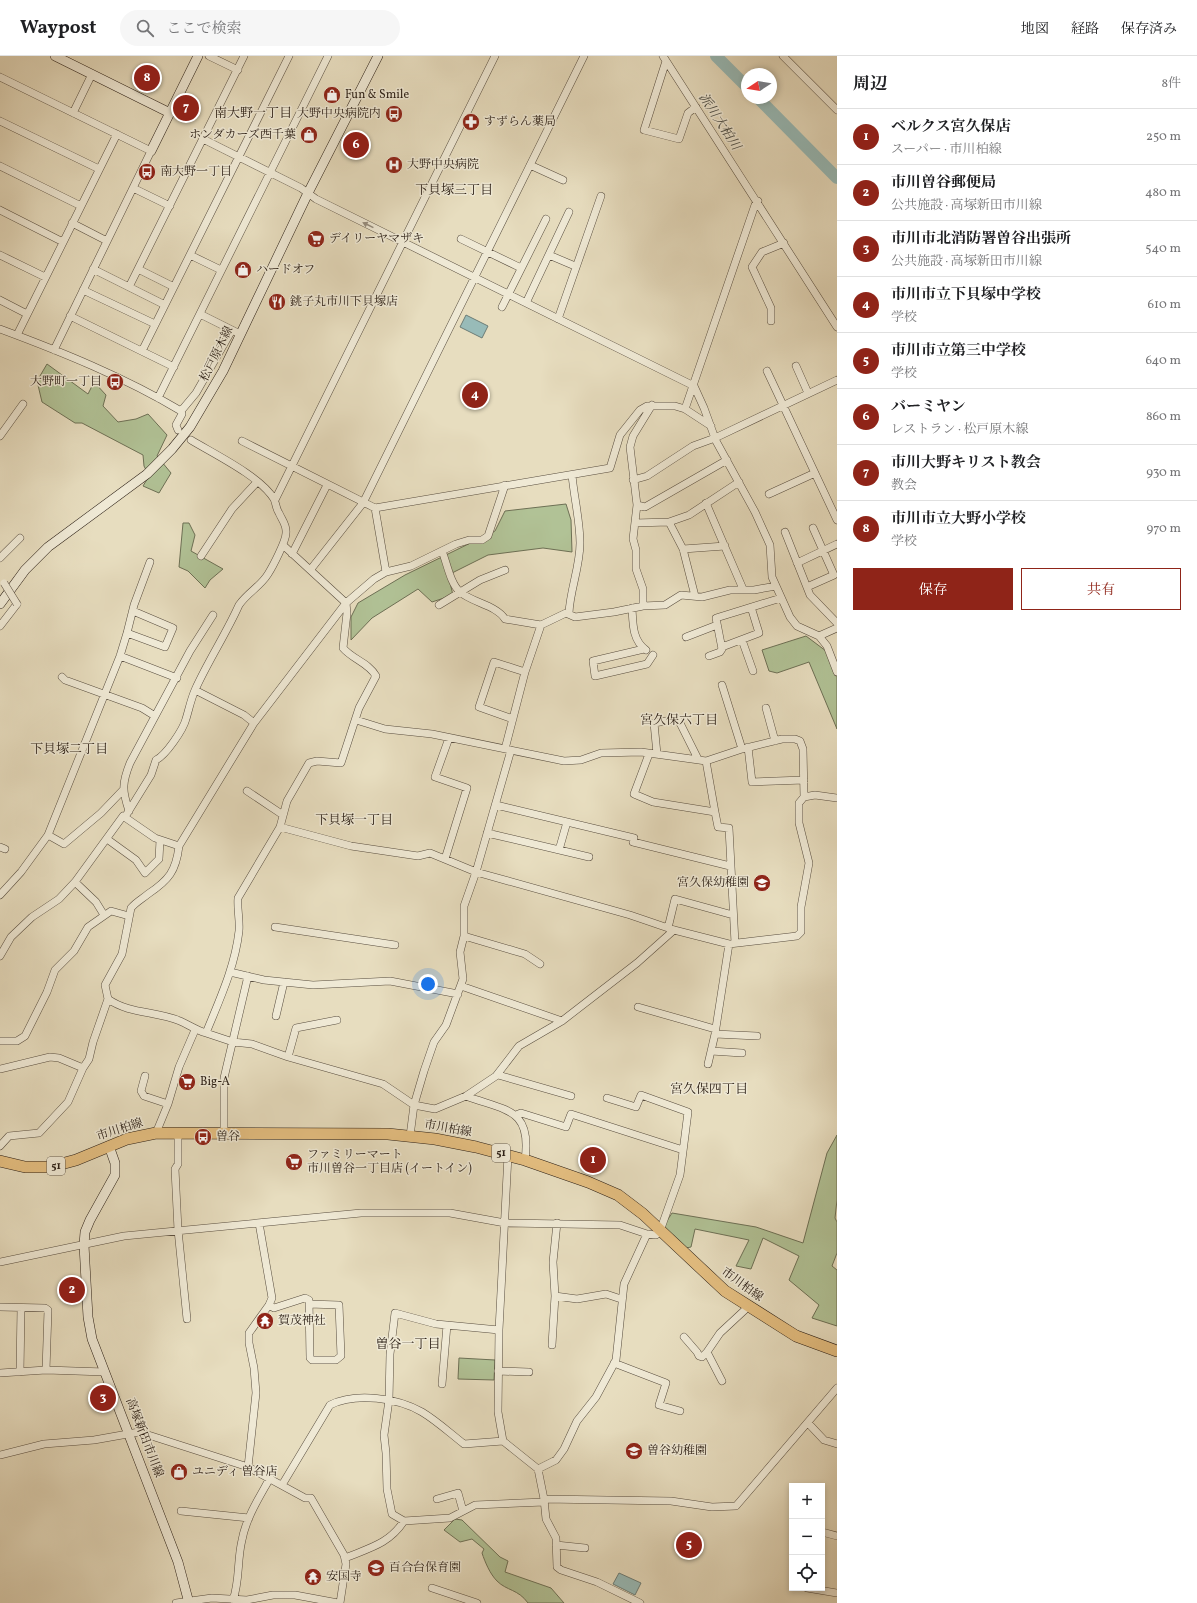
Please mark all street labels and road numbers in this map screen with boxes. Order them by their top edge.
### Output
street label: 松戸原木線 [197,324,237,384]
street label: 市川柏線 [95,1115,145,1145]
street label: 市川柏線 [423,1117,473,1141]
road number: 51 [492,1144,510,1162]
road number: 51 [47,1157,65,1175]
street label: 市川柏線 [718,1264,766,1306]
street label: 高塚新田市川線 [121,1396,167,1480]

